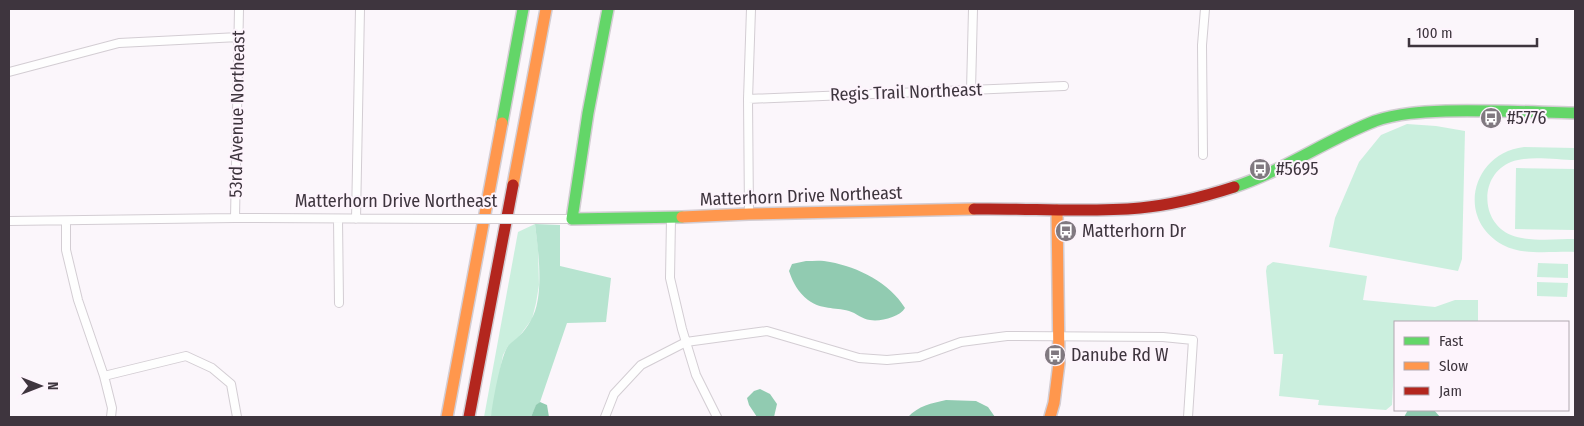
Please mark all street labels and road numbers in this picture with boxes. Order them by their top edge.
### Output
street label: 53rd Avenue Northeast [225,30,249,198]
street label: Regis Trail Northeast [830,78,983,106]
street label: Matterhorn Drive Northeast [699,181,903,211]
street label: Matterhorn Drive Northeast [295,190,497,212]

